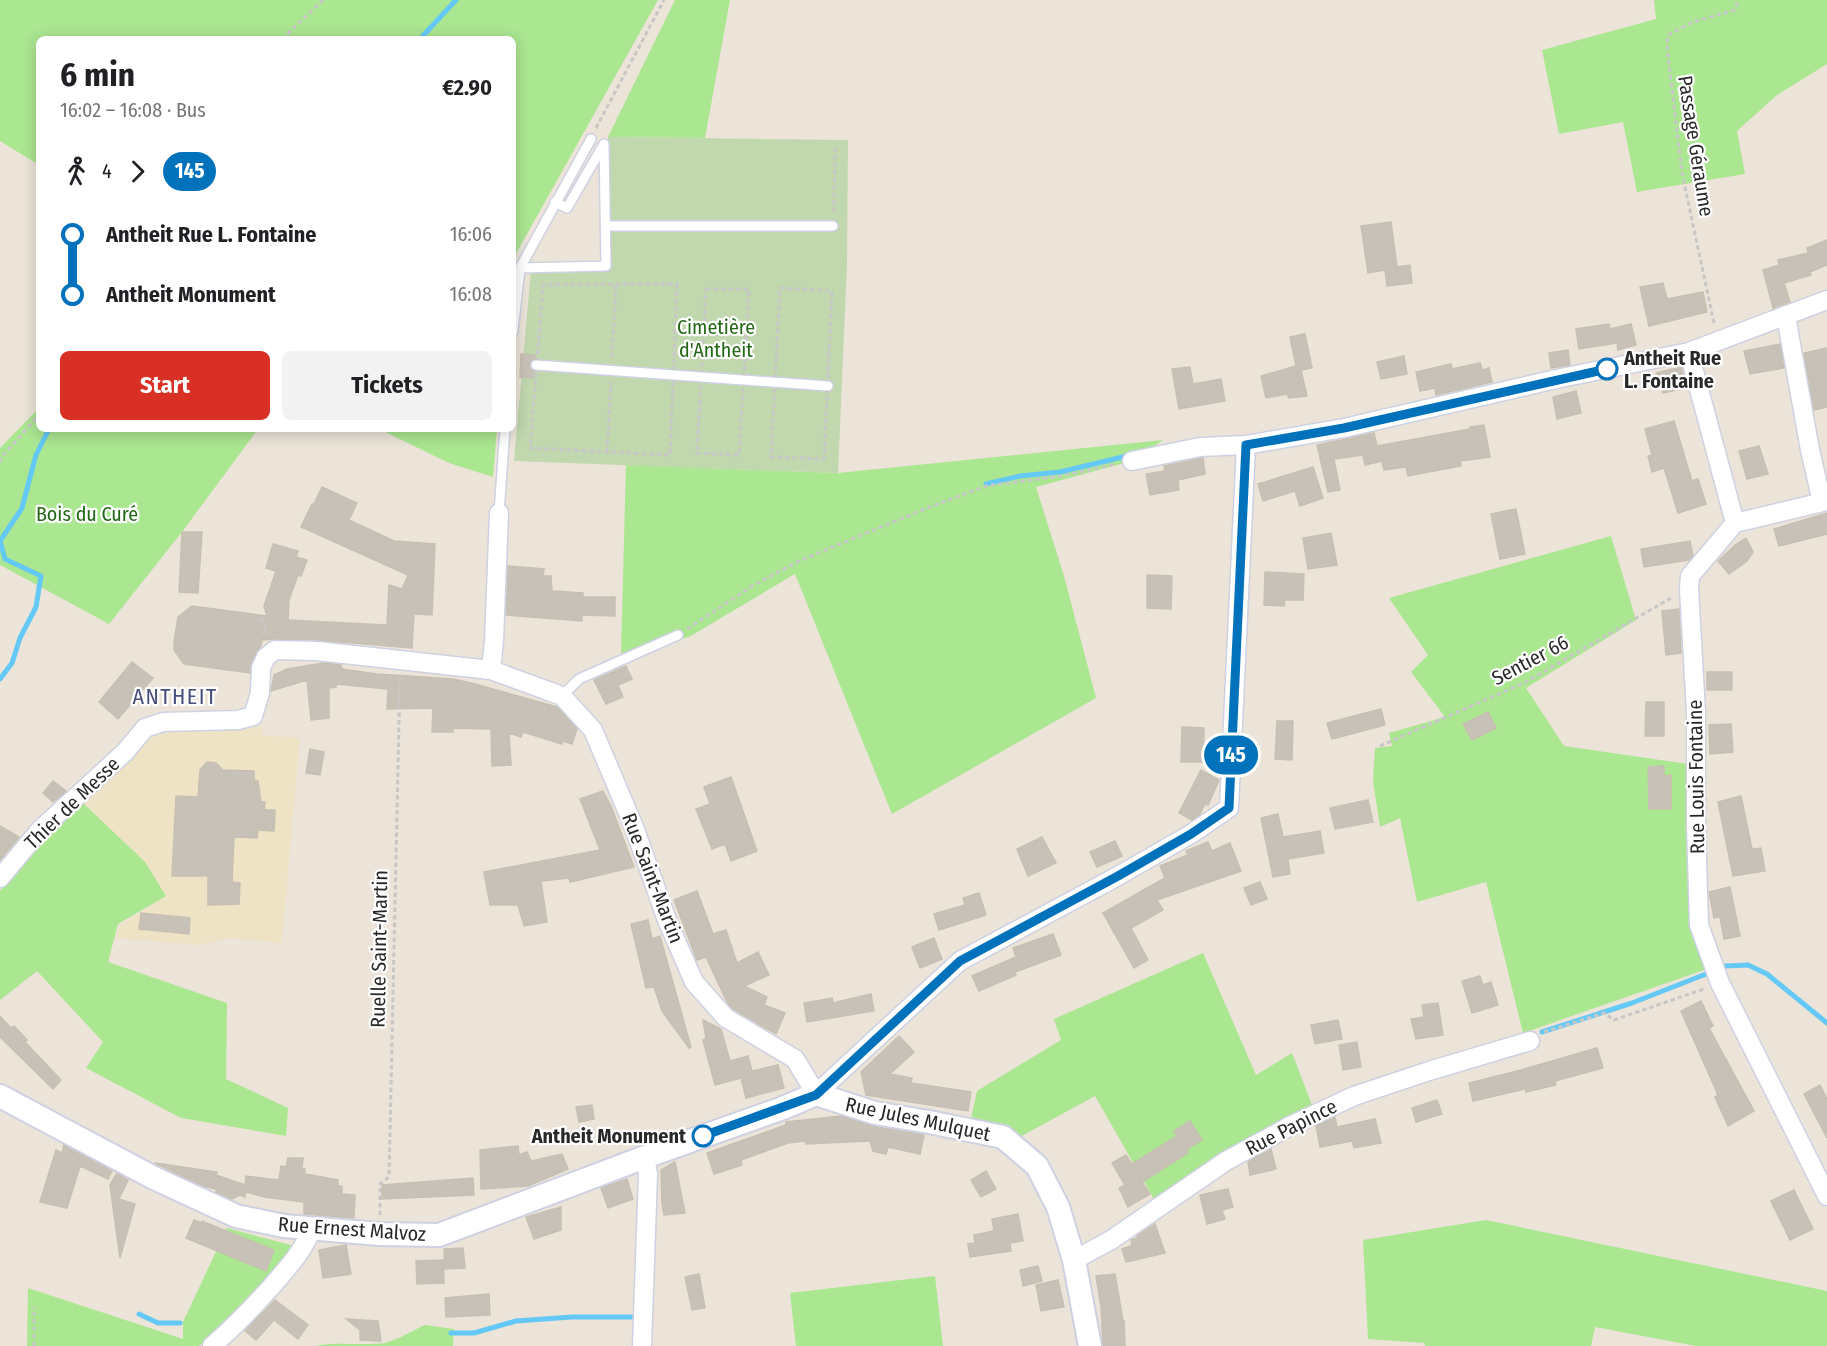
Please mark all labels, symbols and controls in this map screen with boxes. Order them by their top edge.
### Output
text: 6 min [60,55,135,95]
text: €2.90 [442,74,492,101]
street label: Passage Géraume [1673,74,1719,218]
text: 16:02 – 16:08 · Bus [60,98,206,122]
icon: walk [60,155,93,188]
icon: forward [121,155,154,188]
text: 145 [175,158,204,184]
text: 4 [102,159,112,183]
text: Antheit Rue L. Fontaine [106,221,316,248]
text: 16:06 [450,222,492,246]
text: Antheit Monument [106,281,276,308]
text: 16:08 [450,282,492,306]
park label: Cimetière d'Antheit [677,315,755,362]
place label: Antheit Rue L. Fontaine [1623,346,1721,393]
button: Start [60,351,270,420]
button: Tickets [282,351,492,420]
marker: Antheit Rue L. Fontaine [1596,358,1618,380]
park label: Bois du Curé [36,502,138,526]
street label: Sentier 66 [1488,630,1572,690]
district label: ANTHEIT [132,683,218,710]
street label: Rue Louis Fontaine [1683,700,1709,854]
line badge: 145 [1196,736,1266,774]
text: 145 [1216,742,1246,768]
street label: Thier de Messe [20,752,124,854]
street label: Rue Saint-Martin [617,810,689,946]
street label: Ruelle Saint-Martin [366,870,392,1028]
street label: Rue Jules Mulquet [843,1092,993,1146]
street label: Rue Papince [1241,1094,1341,1160]
place label: Antheit Monument [531,1124,687,1148]
marker: Antheit Monument [692,1125,714,1147]
street label: Rue Ernest Malvoz [277,1212,427,1246]

